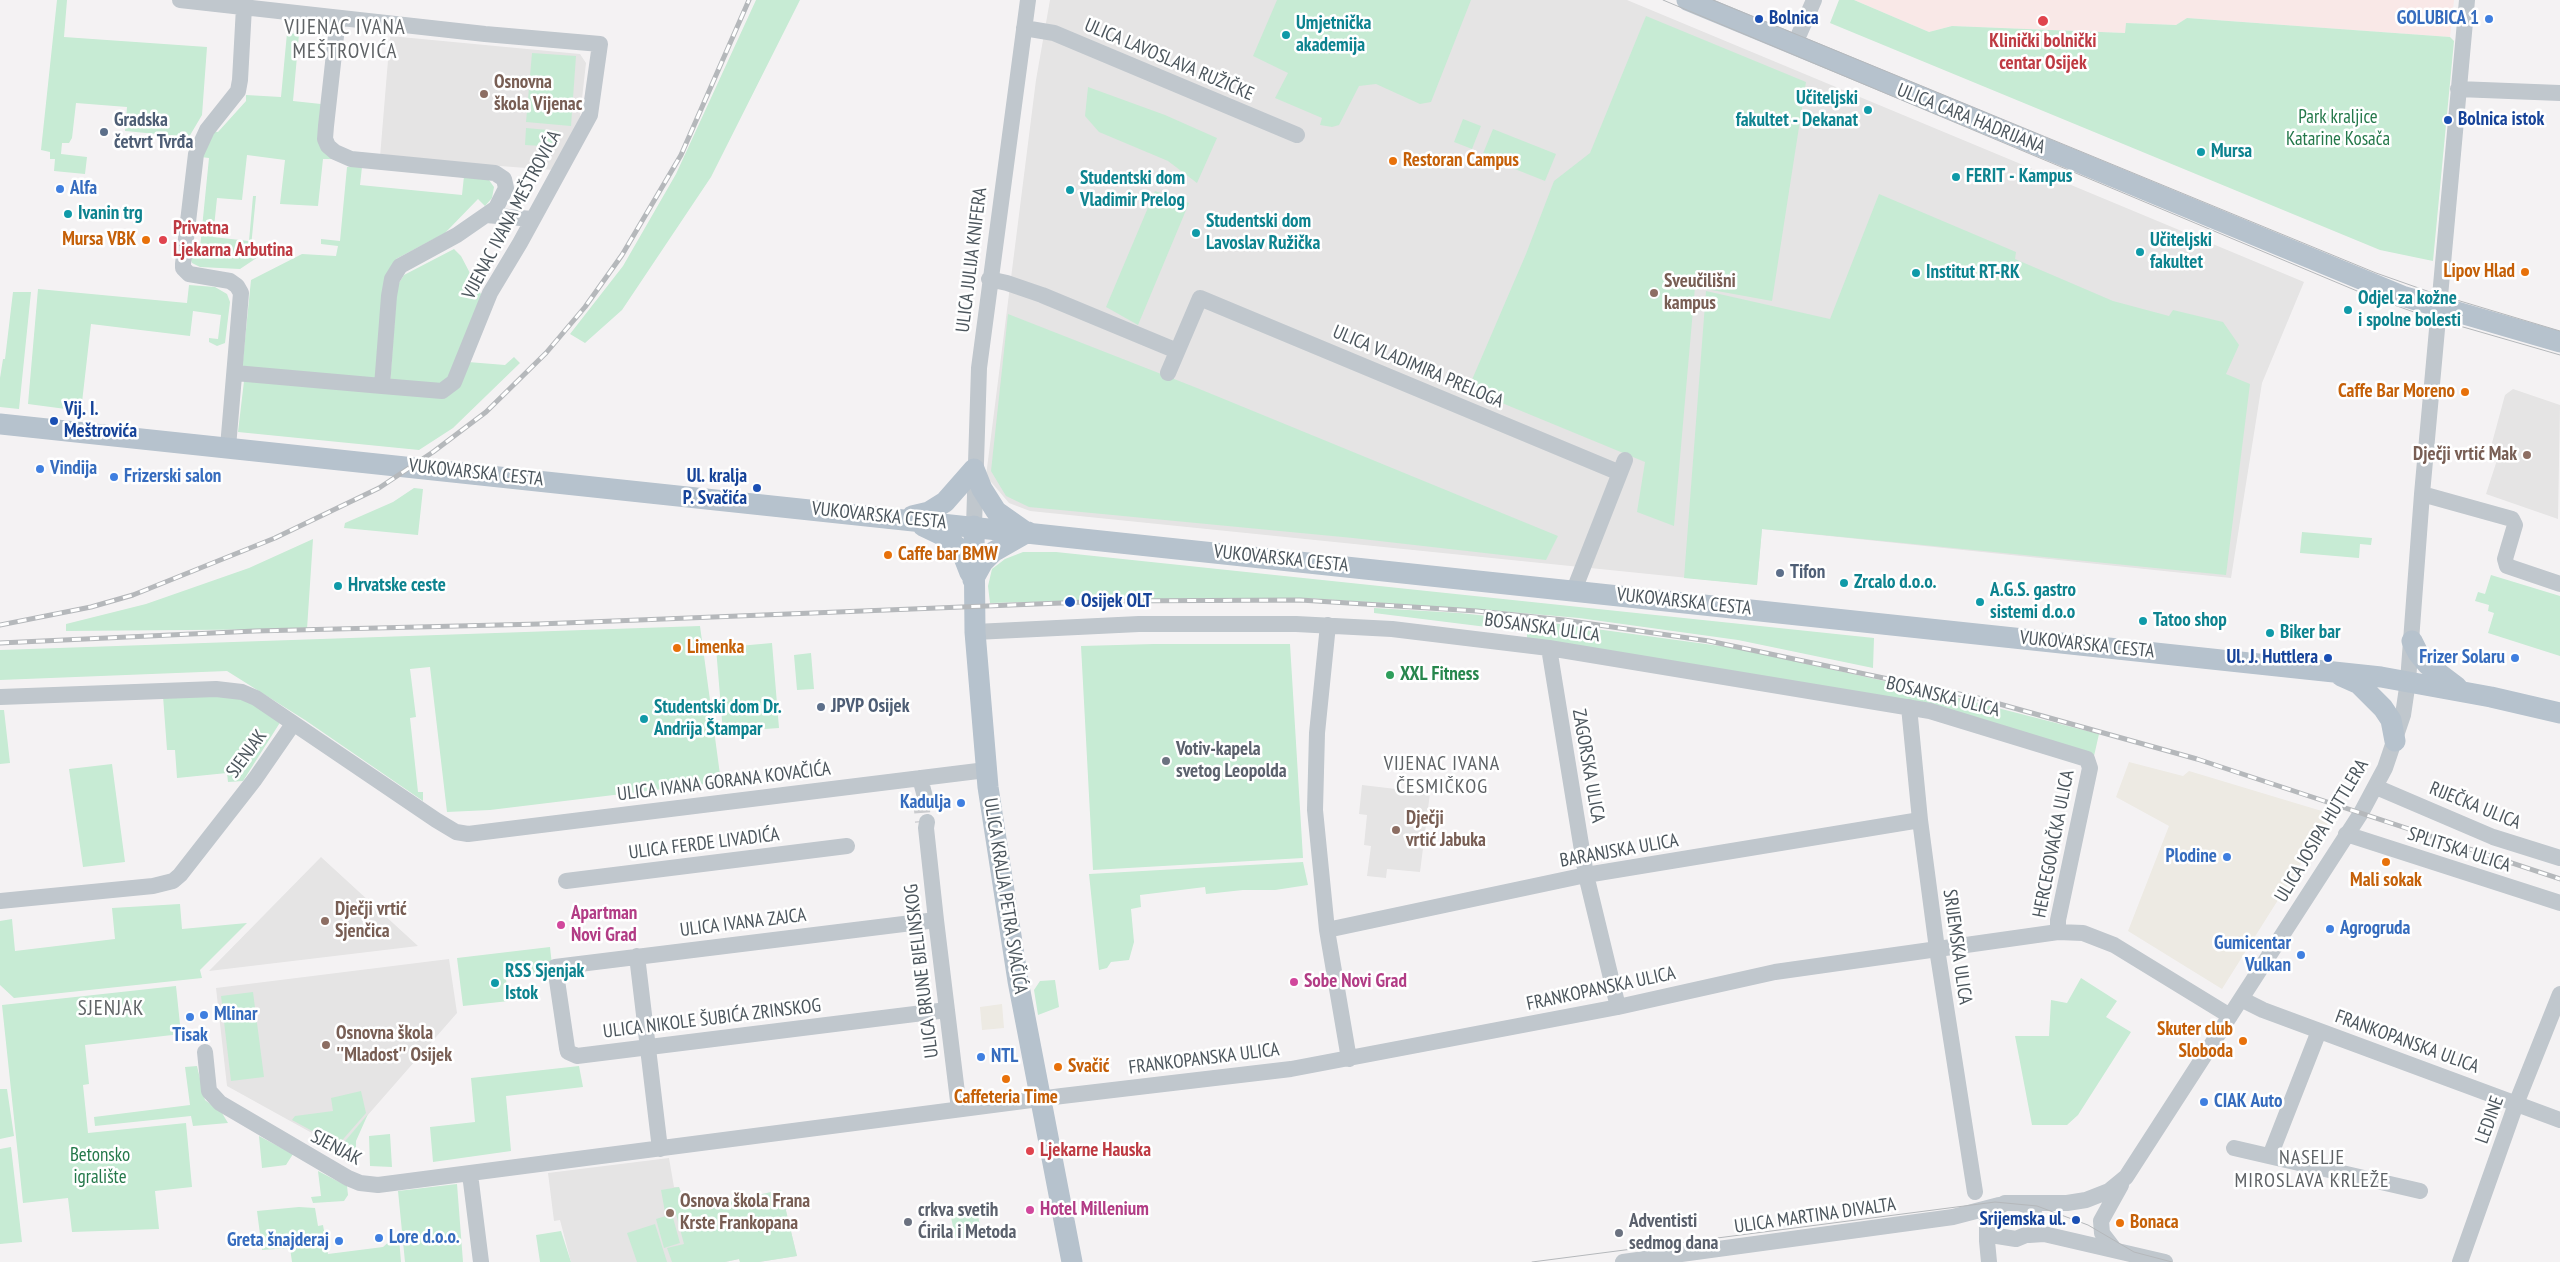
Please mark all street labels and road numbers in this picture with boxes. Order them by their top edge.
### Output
street label: ULICA LAVOSLAVA RUŽIČKE [1081,14,1257,106]
street label: ULICA CARA HADRIJANA [1894,79,2048,159]
street label: VIJENAC IVANA MEŠTROVIĆA [458,127,566,303]
street label: ULICA JULIJA KNIFERA [952,186,992,334]
street label: ULICA VLADIMIRA PRELOGA [1329,321,1507,413]
street label: VUKOVARSKA CESTA [408,455,544,491]
street label: VUKOVARSKA CESTA [811,498,947,534]
street label: VUKOVARSKA CESTA [1213,541,1349,577]
street label: VUKOVARSKA CESTA [1616,584,1752,620]
street label: BOSANSKA ULICA [1483,609,1601,647]
street label: VUKOVARSKA CESTA [2019,627,2155,663]
street label: BOSANSKA ULICA [1884,672,2002,722]
street label: ZAGORSKA ULICA [1567,707,1609,825]
street label: SJENJAK [222,725,272,783]
street label: ULICA JOSIPA HUTTLERA [2270,755,2374,907]
street label: ULICA IVANA GORANA KOVAČIĆA [616,758,832,806]
street label: HERCEGOVAČKA ULICA [2029,768,2079,920]
street label: RIJEČKA ULICA [2426,777,2524,835]
street label: ULICA KRALJA PETRA SVAČIĆA [978,796,1032,996]
street label: ULICA FERDE LIVADIĆA [627,823,781,865]
street label: SPLITSKA ULICA [2405,823,2513,877]
street label: BARANJSKA ULICA [1558,829,1680,873]
street label: ULICA BRUNE BJELINSKOG [900,883,944,1059]
street label: SRIJEMSKA ULICA [1938,888,1976,1006]
street label: ULICA IVANA ZAJCA [679,904,807,942]
street label: FRANKOPANSKA ULICA [1525,962,1677,1016]
street label: ULICA NIKOLE ŠUBIĆA ZRINSKOG [602,994,822,1044]
street label: FRANKOPANSKA ULICA [2332,1005,2482,1079]
street label: FRANKOPANSKA ULICA [1127,1038,1281,1080]
street label: LEDINE [2471,1093,2509,1147]
street label: SJENJAK [307,1125,365,1171]
street label: ULICA MARTINA DIVALTA [1733,1193,1897,1239]

